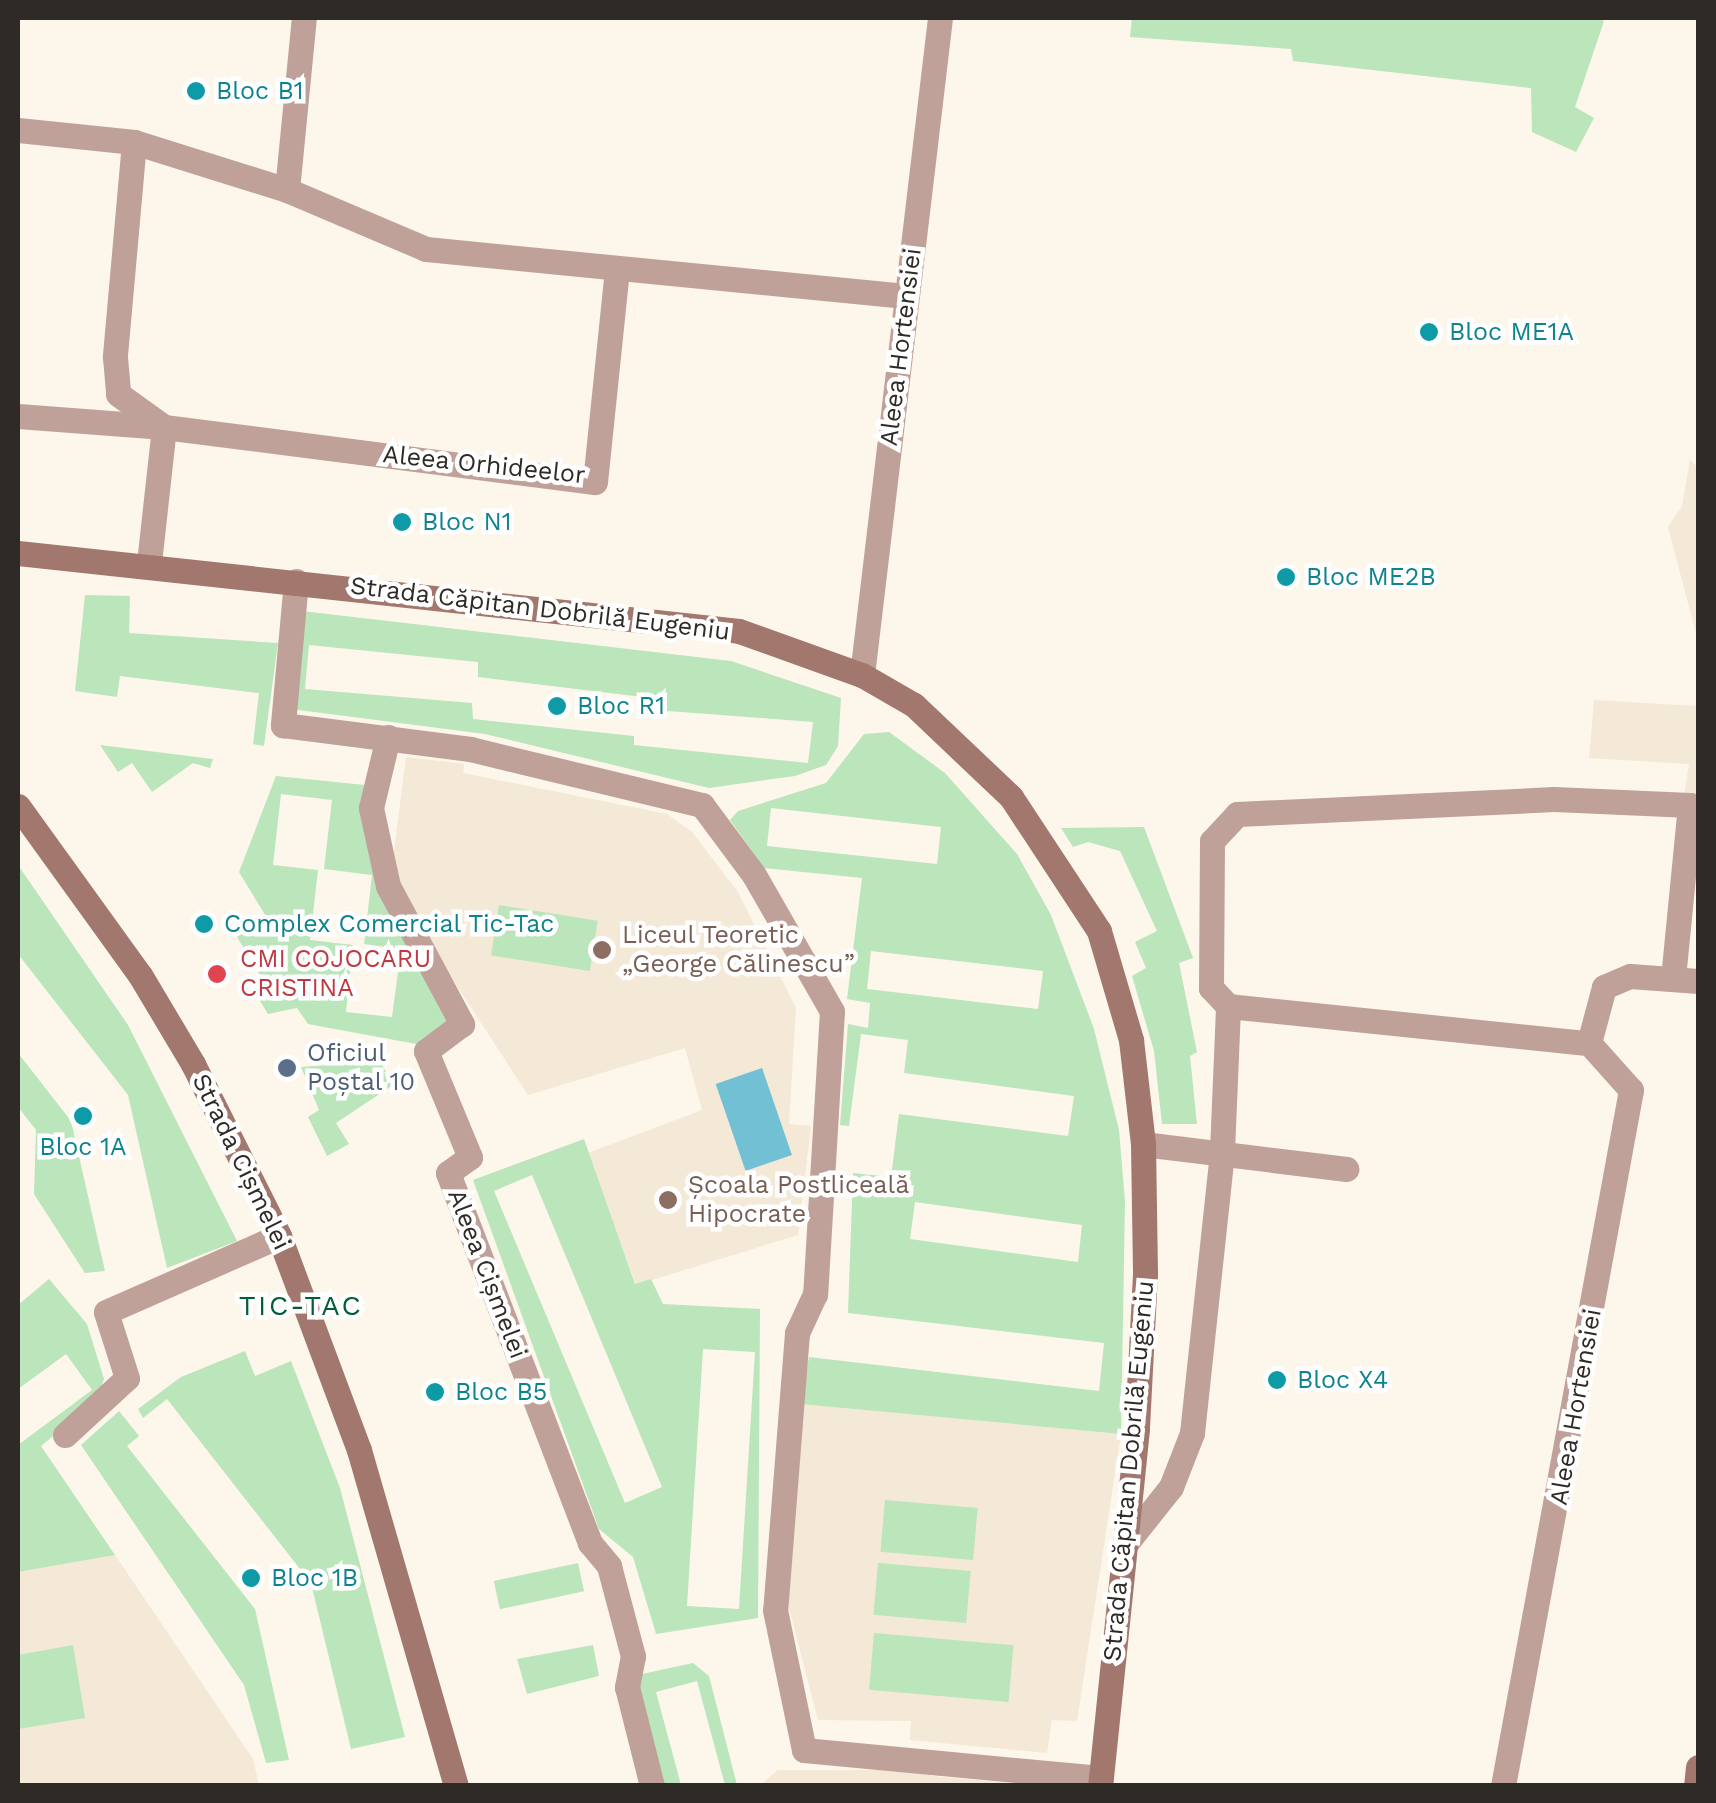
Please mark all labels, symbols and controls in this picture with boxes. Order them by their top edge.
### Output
place label: Bloc B1 [216,76,304,106]
marker: Bloc B1 [185,80,207,102]
street label: Aleea Hortensiei [874,246,928,448]
place label: Bloc ME1A [1449,317,1574,347]
marker: Bloc ME1A [1418,321,1440,343]
street label: Aleea Orhideelor [381,439,587,491]
place label: Bloc N1 [422,507,512,537]
marker: Bloc N1 [391,511,413,533]
place label: Bloc ME2B [1306,562,1436,592]
marker: Bloc ME2B [1275,566,1297,588]
street label: Strada Căpitan Dobrilă Eugeniu [348,571,732,647]
place label: Bloc R1 [577,691,665,721]
marker: Bloc R1 [546,695,568,717]
place label: Complex Comercial Tic-Tac [224,909,556,939]
marker: Complex Comercial Tic-Tac [193,913,215,935]
place label: Liceul Teoretic „George Călinescu” [622,921,855,980]
marker: Liceul Teoretic „George Călinescu” [591,939,613,961]
place label: CMI COJOCARU CRISTINA [240,945,431,1004]
marker: CMI COJOCARU CRISTINA [204,961,230,987]
place label: Oficiul Poștal 10 [307,1039,416,1098]
marker: Oficiul Poștal 10 [276,1057,298,1079]
street label: Strada Cișmelei [185,1069,297,1255]
marker: Bloc 1A [72,1105,94,1127]
place label: Bloc 1A [39,1132,127,1162]
place label: Școala Postliceală Hipocrate [688,1171,910,1230]
street label: Aleea Cișmelei [441,1185,533,1363]
marker: Școala Postliceală Hipocrate [657,1189,679,1211]
street label: Strada Căpitan Dobrilă Eugeniu [1097,1279,1161,1663]
district label: TIC-TAC [239,1289,363,1323]
street label: Aleea Hortensiei [1544,1306,1608,1508]
place label: Bloc X4 [1297,1365,1388,1395]
marker: Bloc X4 [1266,1369,1288,1391]
place label: Bloc B5 [455,1377,547,1407]
marker: Bloc B5 [424,1381,446,1403]
place label: Bloc 1B [271,1563,359,1593]
marker: Bloc 1B [240,1567,262,1589]

